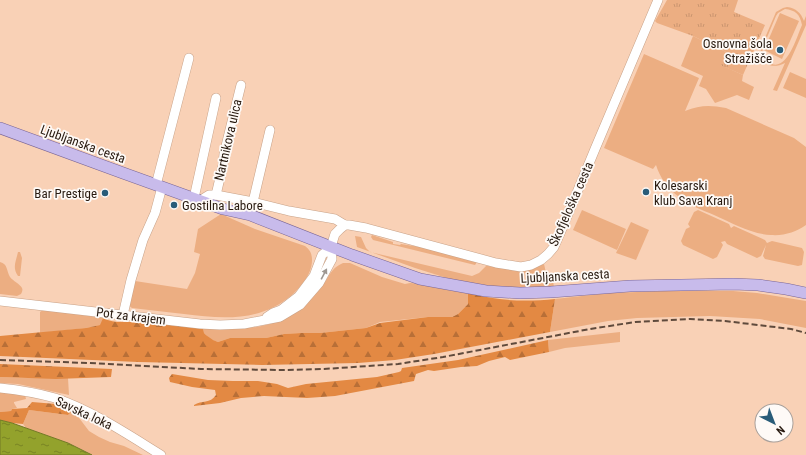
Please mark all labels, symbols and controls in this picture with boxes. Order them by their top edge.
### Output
place label: Osnovna šola Stražišče [703,36,772,66]
marker: Osnovna šola Stražišče [775,45,785,55]
street label: Nartnikova ulica [211,98,245,182]
street label: Ljubljanska cesta [38,122,128,166]
street label: Škofjeloška cesta [546,159,596,249]
place label: Kolesarski klub Sava Kranj [654,178,732,208]
place label: Bar Prestige [34,186,97,201]
marker: Kolesarski klub Sava Kranj [641,187,651,197]
marker: Bar Prestige [100,188,110,198]
place label: Gostilna Labore [182,198,263,213]
marker: Gostilna Labore [169,200,179,210]
street label: Ljubljanska cesta [520,266,610,286]
one-way arrow [321,268,328,279]
street label: Pot za krajem [95,304,167,328]
street label: Savska loka [53,393,115,433]
north arrow [754,403,794,443]
text: N [773,423,787,437]

